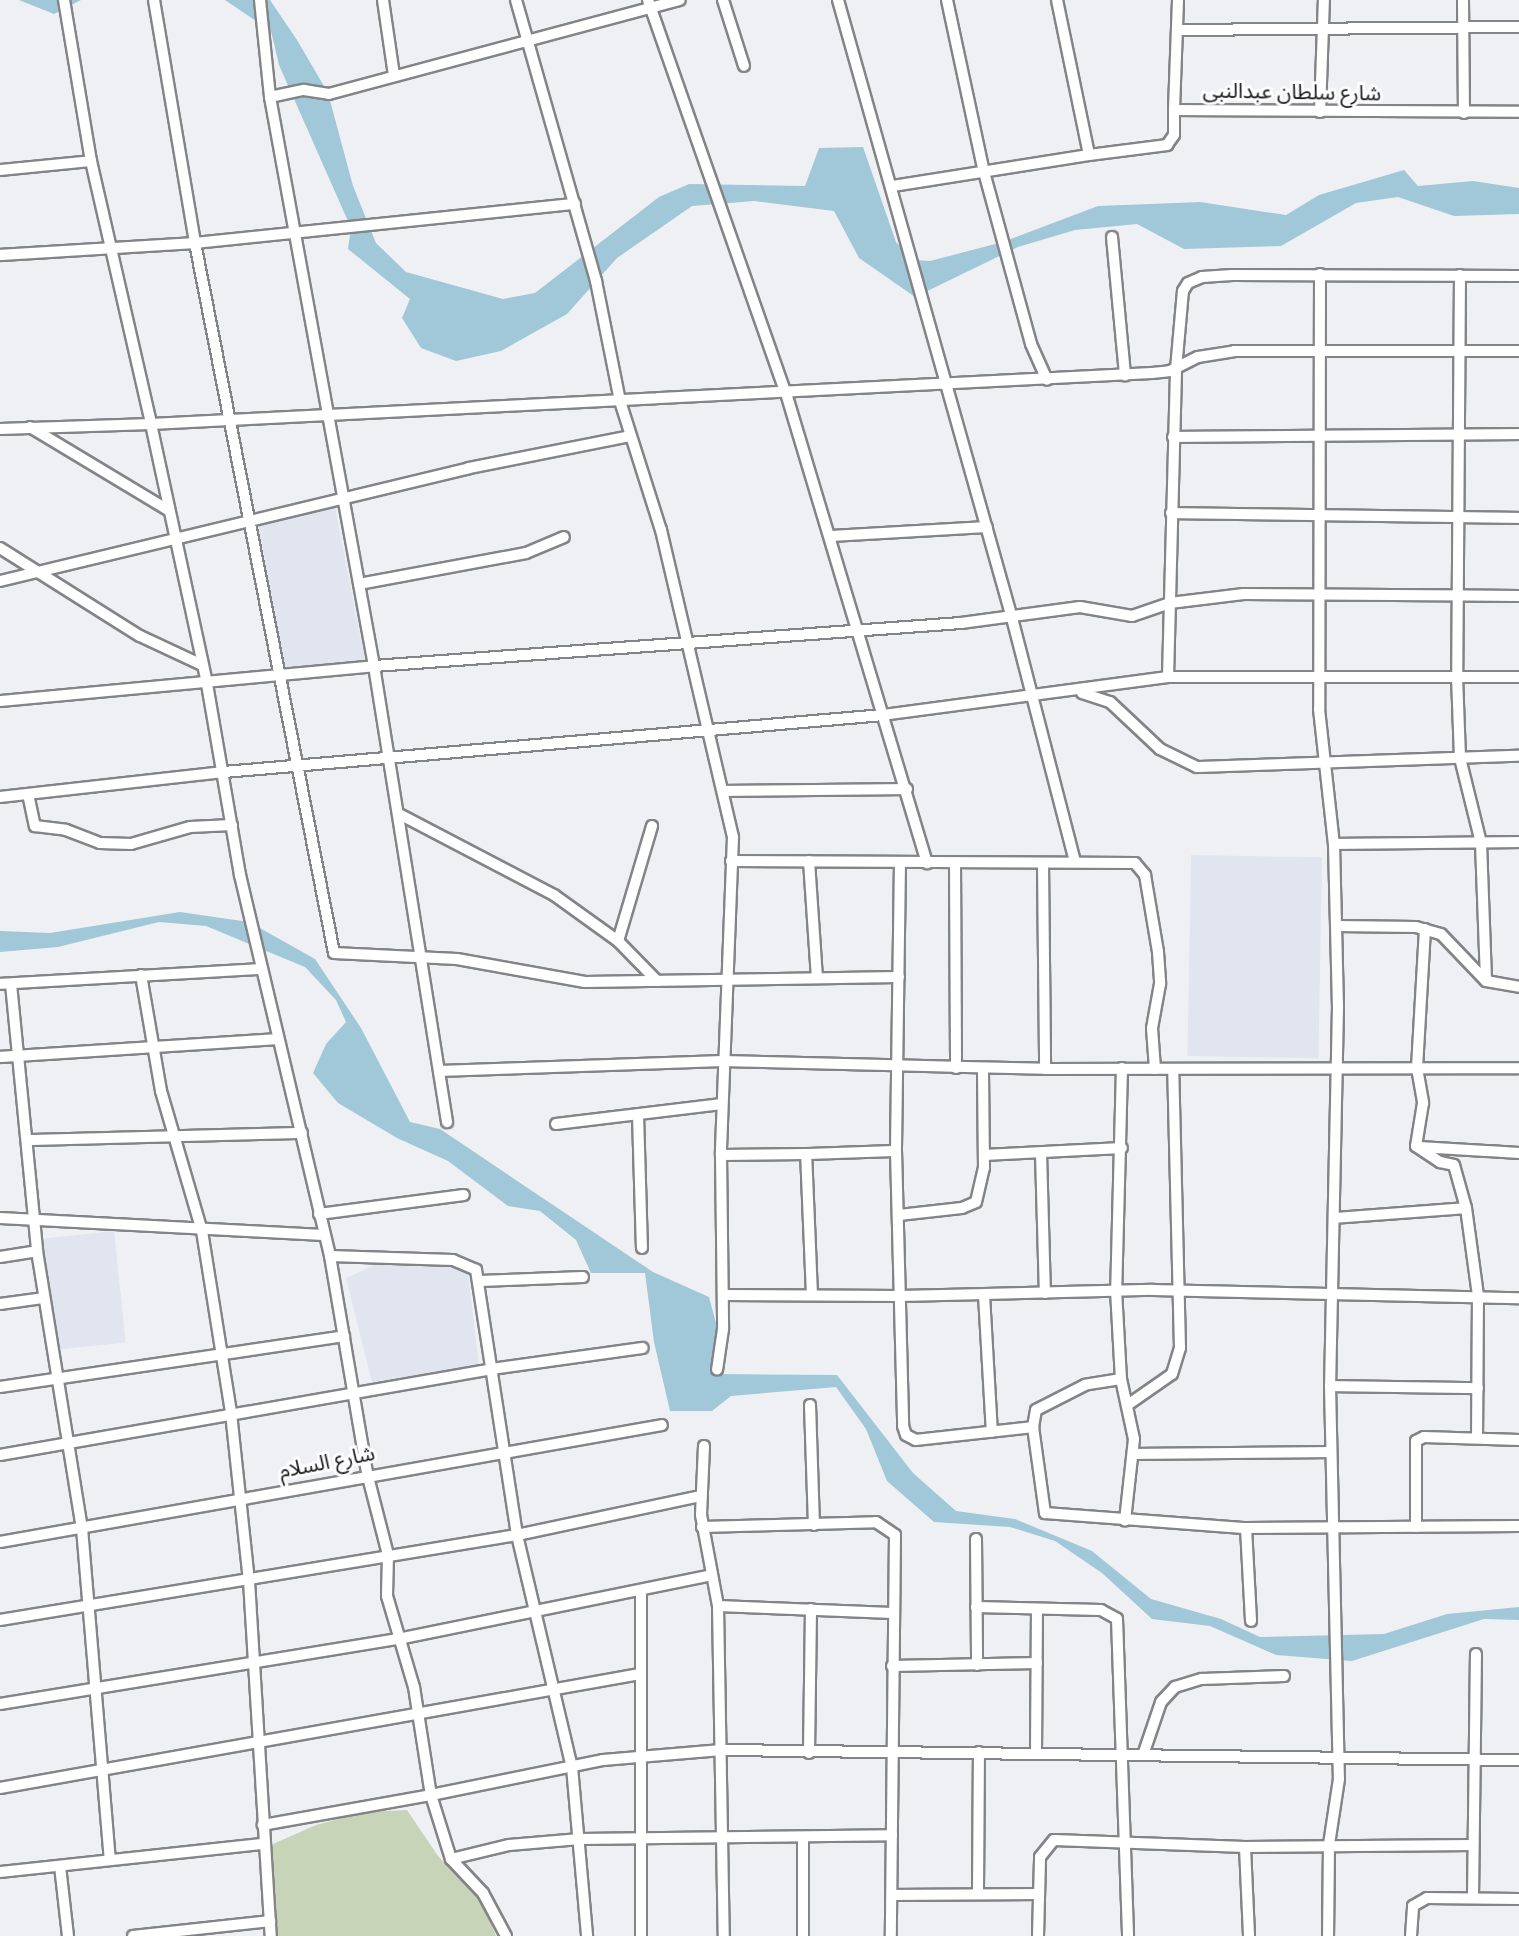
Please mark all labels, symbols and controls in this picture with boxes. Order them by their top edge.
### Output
street label: شارع سلطان عبدالنبى [1203,78,1381,106]
street label: شارع السلام [277,1440,377,1484]

